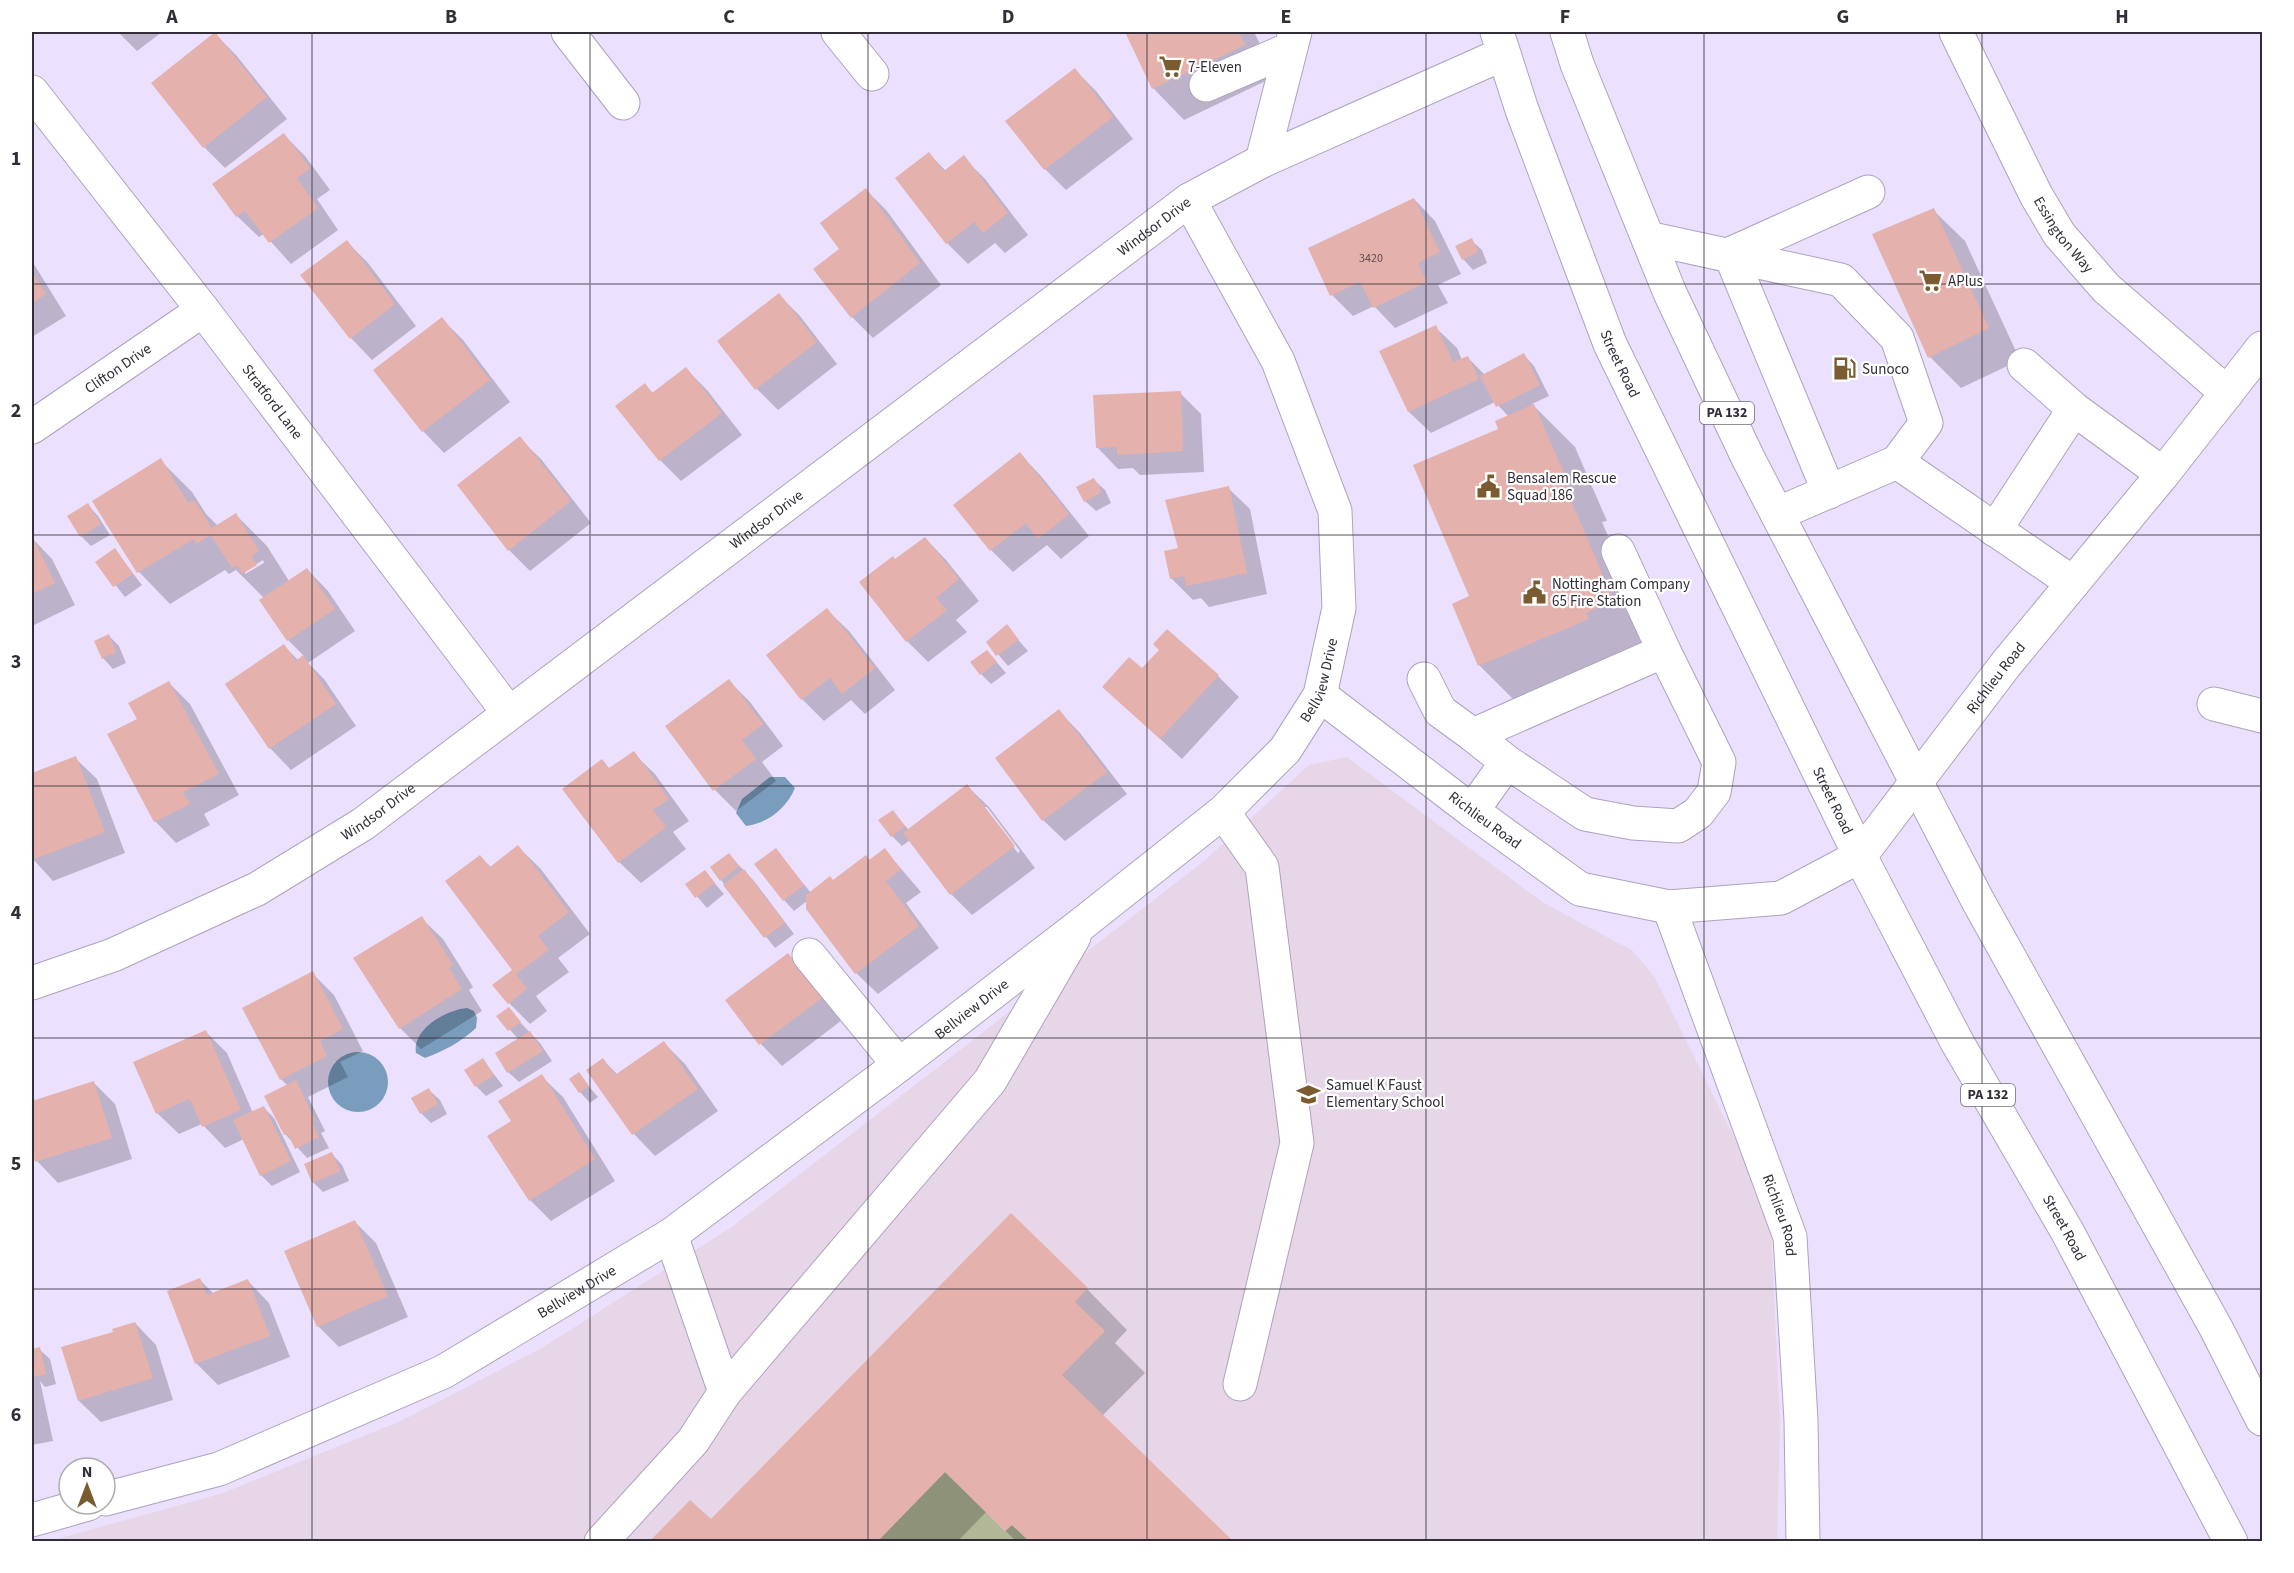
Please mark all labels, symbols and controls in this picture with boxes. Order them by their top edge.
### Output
text: A [165,3,178,31]
text: B [445,3,457,31]
text: C [723,3,735,31]
text: D [1002,3,1014,31]
text: E [1281,3,1291,31]
text: F [1560,3,1570,31]
text: G [1837,3,1849,31]
text: H [2115,3,2129,31]
supermarket icon: 7-Eleven [1157,54,1183,80]
place label: 7-Eleven [1188,57,1242,78]
text: 1 [11,145,21,173]
street label: Windsor Drive [1113,192,1195,261]
street label: Essington Way [2029,192,2099,277]
house number: 3420 [1359,250,1383,267]
supermarket icon: APlus [1917,268,1943,294]
place label: APlus [1948,271,1983,292]
street label: Street Road [1595,327,1645,401]
street label: Clifton Drive [80,338,155,399]
fuel station icon: Sunoco [1831,356,1857,382]
place label: Sunoco [1862,359,1909,380]
street label: Stratford Lane [237,360,308,443]
text: 2 [11,397,21,425]
road number: PA 132 [1700,402,1754,424]
place label: Bensalem Rescue Squad 186 [1507,468,1617,506]
public building icon: Bensalem Rescue Squad 186 [1476,474,1502,500]
street label: Windsor Drive [725,485,808,554]
place label: Nottingham Company 65 Fire Station [1552,574,1690,612]
public building icon: Nottingham Company 65 Fire Station [1521,580,1547,606]
street label: Bellview Drive [1295,636,1343,726]
street label: Richlieu Road [1961,638,2030,718]
text: 3 [11,648,21,676]
street label: Street Road [1808,763,1858,838]
street label: Windsor Drive [337,778,420,846]
street label: Richlieu Road [1444,786,1526,854]
text: 4 [11,899,22,927]
street label: Bellview Drive [930,974,1013,1044]
place label: Samuel K Faust Elementary School [1326,1075,1444,1113]
school or university icon: Samuel K Faust Elementary School [1295,1081,1321,1107]
road number: PA 132 [1961,1084,2015,1106]
text: 5 [11,1150,21,1178]
street label: Richlieu Road [1757,1171,1802,1257]
street label: Street Road [2038,1191,2091,1264]
street label: Bellview Drive [533,1260,620,1323]
text: 6 [11,1401,21,1429]
north arrow [57,1456,117,1516]
text: N [82,1461,92,1483]

